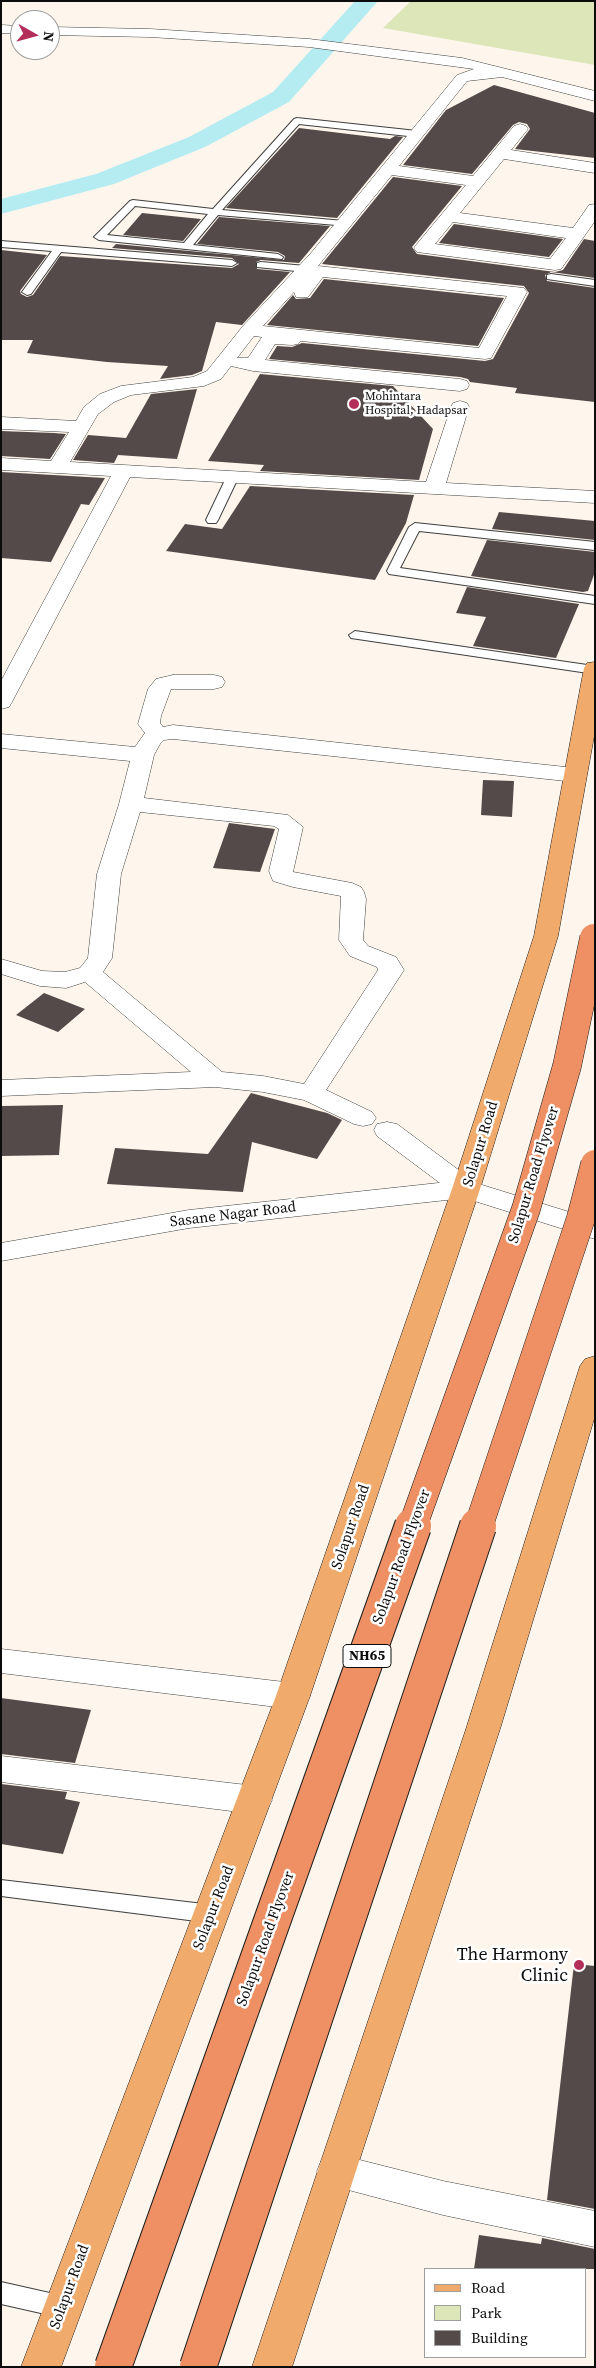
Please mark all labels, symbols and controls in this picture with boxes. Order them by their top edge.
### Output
north arrow [10,10,60,60]
text: N [38,30,59,43]
place label: Mohintara Hospital, Hadapsar [365,390,468,418]
marker: Mohintara Hospital, Hadapsar [347,397,361,411]
street label: Solapur Road [459,1099,503,1189]
street label: Solapur Road Flyover [505,1104,563,1246]
street label: Sasane Nagar Road [169,1198,297,1232]
street label: Solapur Road [328,1482,374,1572]
street label: Solapur Road Flyover [369,1487,435,1627]
road number: NH65 [343,1644,391,1668]
street label: Solapur Road [190,1863,238,1953]
street label: Solapur Road Flyover [233,1869,299,2009]
place label: The Harmony Clinic [457,1944,568,1986]
marker: The Harmony Clinic [572,1958,586,1972]
street label: Solapur Road [46,2242,94,2332]
legend [424,2268,586,2358]
text: Road [471,2277,505,2298]
text: Park [471,2302,502,2323]
text: Building [471,2327,528,2348]

